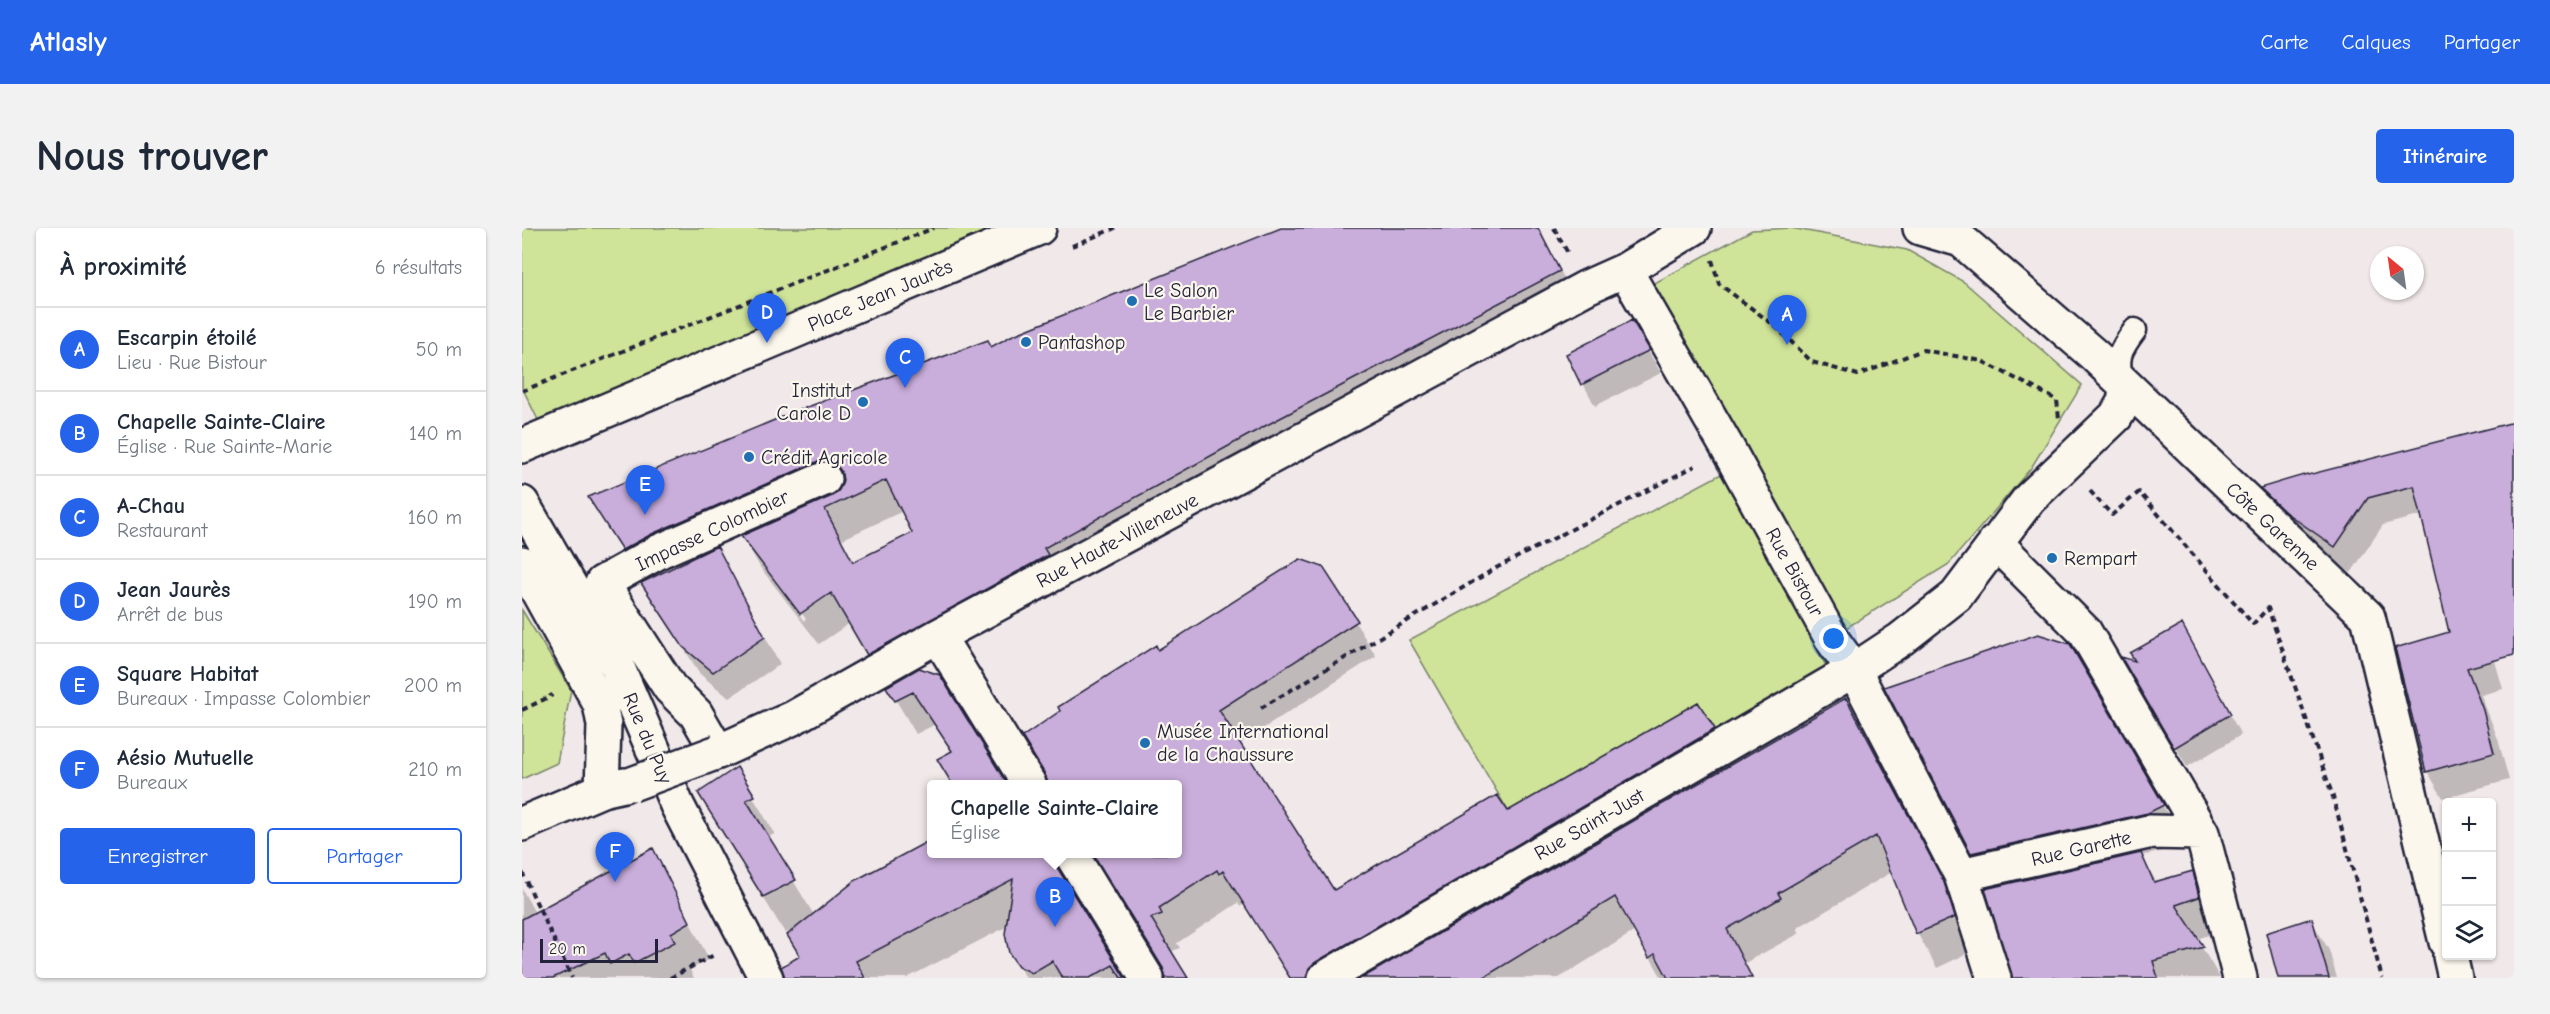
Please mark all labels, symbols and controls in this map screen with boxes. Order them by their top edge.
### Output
text: Atlasly [30,26,107,58]
text: Carte [2261,30,2309,54]
text: Calques [2342,30,2411,54]
text: Partager [2444,30,2520,54]
button: Itinéraire [2376,129,2514,183]
text: Nous trouver [36,132,268,181]
north arrow [2370,246,2424,300]
text: À proximité [60,252,187,282]
street label: Place Jean Jaurès [804,255,956,336]
text: 6 résultats [375,256,462,279]
place label: Le Salon Le Barbier [1144,279,1234,325]
pin: D [748,294,786,343]
marker: Le Salon Le Barbier [1125,294,1139,308]
pin: A [1768,296,1806,345]
text: Escarpin étoilé [117,325,257,351]
place label: Pantashop [1038,331,1125,354]
marker: Pantashop [1019,335,1033,349]
text: A [74,338,85,361]
text: 50 m [416,338,462,361]
pin: C [886,338,925,388]
text: Lieu · Rue Bistour [117,351,267,374]
place label: Institut Carole D [777,379,852,425]
marker: Institut Carole D [856,395,870,409]
text: Chapelle Sainte-Claire [117,409,325,435]
text: B [73,422,86,445]
text: 140 m [409,422,462,445]
text: Église · Rue Sainte-Marie [117,435,332,458]
place label: Crédit Agricole [761,446,888,469]
marker: Crédit Agricole [742,450,756,464]
pin: E [626,466,664,515]
street label: Côte Garenne [2221,477,2324,575]
street label: Impasse Colombier [632,485,792,576]
street label: Rue Haute-Villeneuve [1033,488,1202,593]
text: A-Chau [117,493,185,519]
text: C [73,506,86,529]
text: 160 m [408,506,462,529]
text: Restaurant [117,519,207,542]
street label: Rue Bistour [1761,524,1828,621]
place label: Rempart [2064,547,2138,570]
marker: Rempart [2045,551,2059,565]
text: Jean Jaurès [117,577,230,603]
text: D [73,590,86,613]
text: 190 m [408,590,462,613]
text: Arrêt de bus [117,603,223,626]
your location [1819,624,1848,653]
text: Square Habitat [117,661,259,687]
text: E [74,674,85,697]
text: 200 m [404,674,462,697]
text: Bureaux · Impasse Colombier [117,687,370,710]
street label: Rue du Puy [618,689,677,787]
place label: Musée International de la Chaussure [1157,720,1329,766]
marker: Musée International de la Chaussure [1138,736,1152,750]
text: Aésio Mutuelle [117,745,254,771]
text: F [74,758,85,781]
text: 210 m [408,758,462,781]
text: Bureaux [117,771,187,794]
popup [927,780,1182,858]
street label: Rue Saint-Just [1530,783,1649,865]
text: Chapelle Sainte-Claire [950,795,1159,821]
map controls [2442,798,2496,960]
button: + [2442,798,2496,852]
text: Église [950,821,1000,844]
street label: Rue Garette [2029,826,2133,871]
button: Enregistrer [60,828,255,884]
button: Partager [267,828,462,884]
pin: F [596,832,634,882]
button: − [2442,852,2496,906]
pin: B [1036,878,1074,927]
button: layers [2442,906,2496,960]
scale bar [540,936,658,964]
text: 20 m [549,940,586,958]

